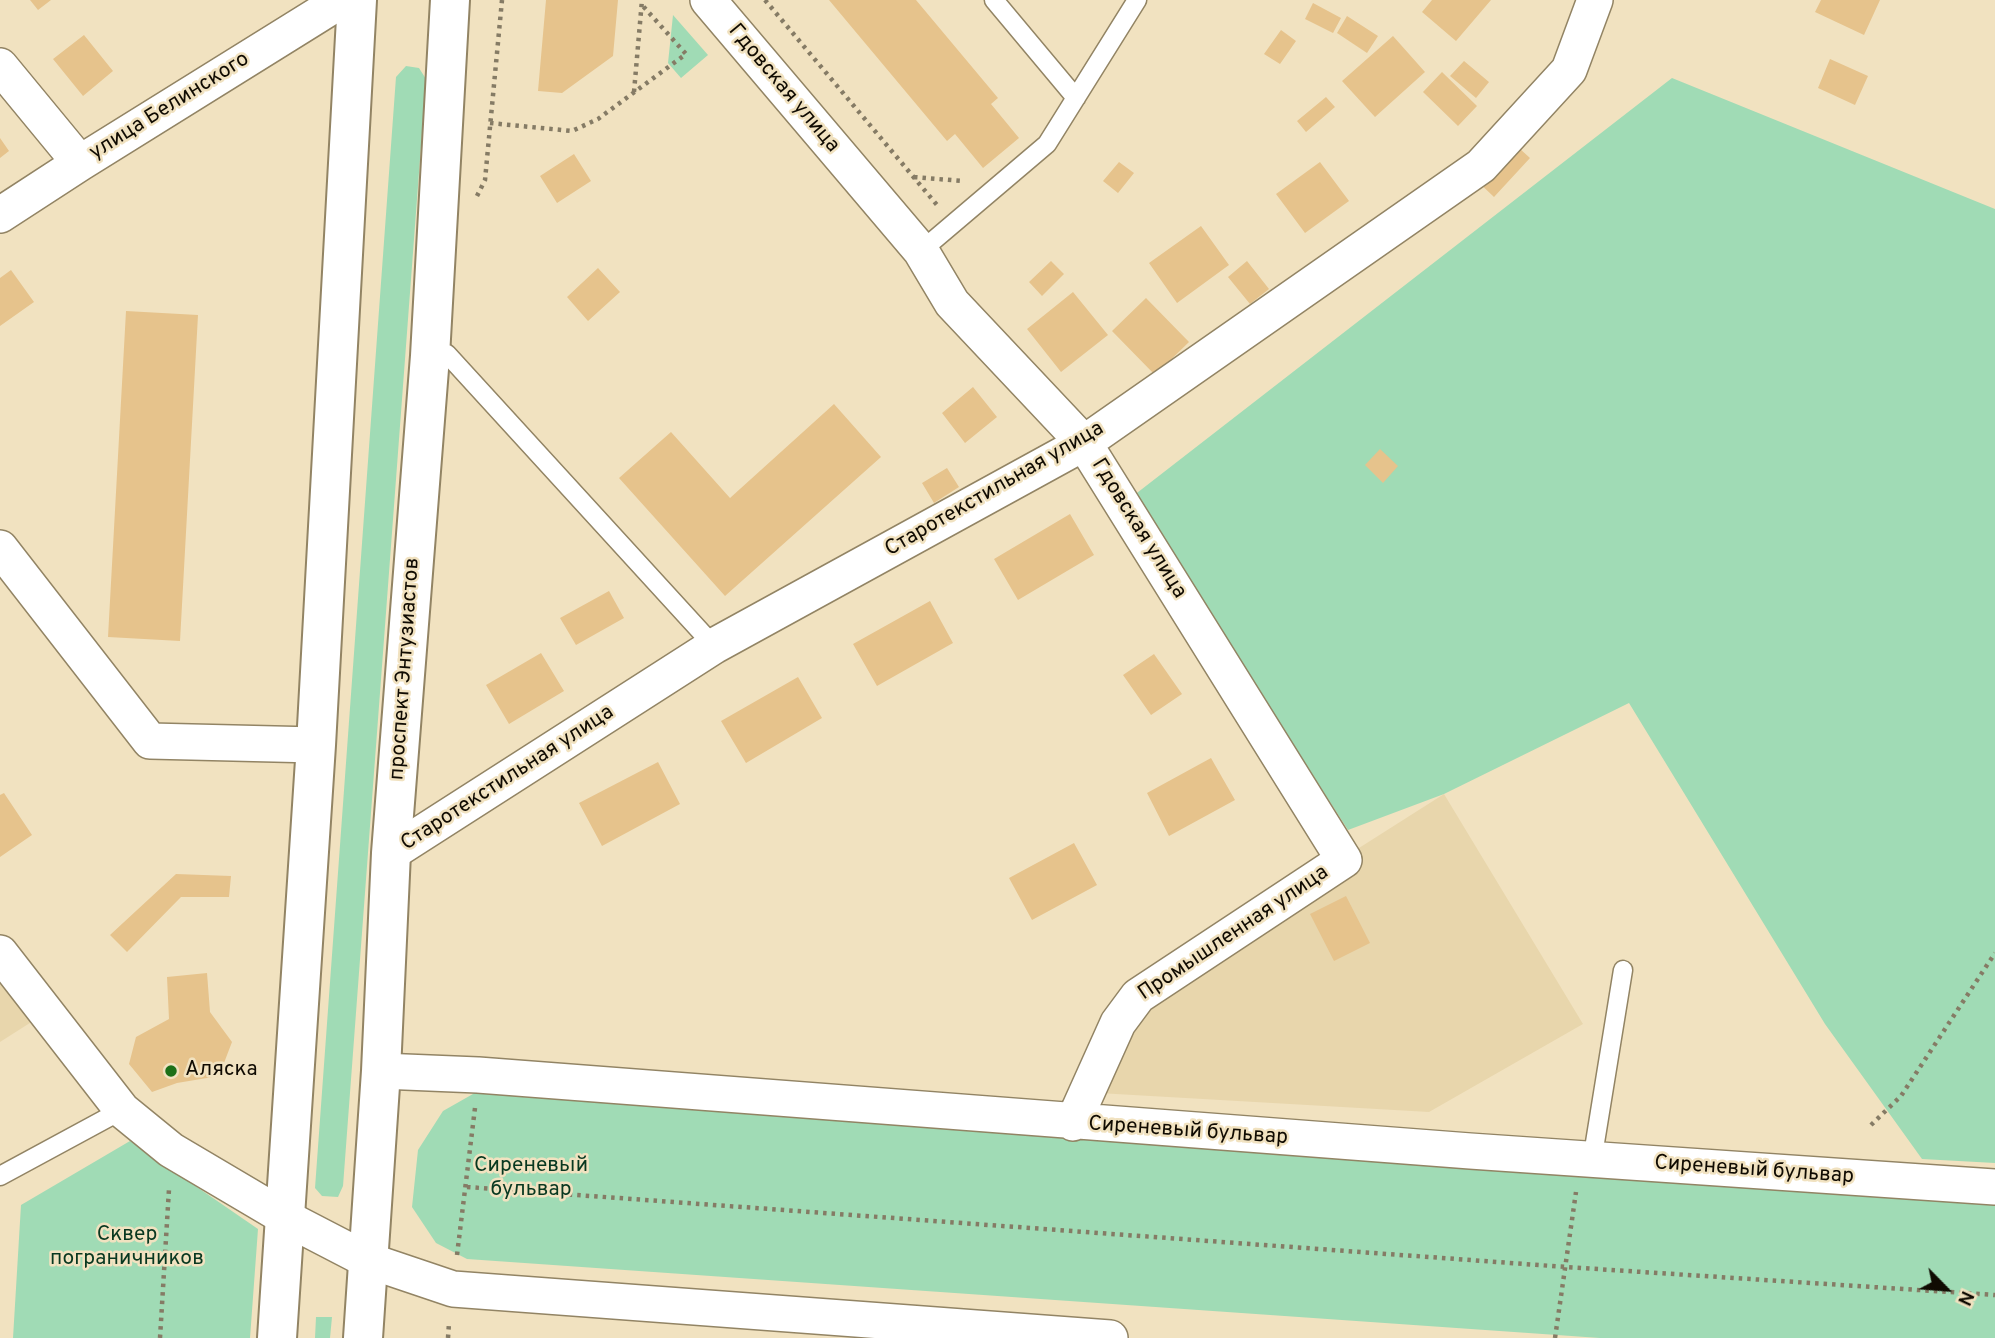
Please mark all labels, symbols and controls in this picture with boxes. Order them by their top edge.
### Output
street label: Гдовская улица [722,19,844,159]
street label: улица Белинского [85,48,255,166]
street label: Старотекстильная улица [881,417,1109,563]
street label: Гдовская улица [1085,454,1191,604]
street label: проспект Энтузиастов [386,557,426,781]
street label: Старотекстильная улица [397,701,619,857]
street label: Промышленная улица [1134,861,1334,1007]
place label: Аляска [185,1058,257,1084]
marker: Аляска [163,1063,179,1079]
street label: Сиреневый бульвар [1087,1112,1289,1152]
street label: Сиреневый бульвар [1653,1151,1855,1191]
park label: Сиреневый бульвар [474,1154,588,1204]
park label: Сквер пограничников [50,1223,204,1273]
north arrow [1911,1254,1981,1324]
text: N [1951,1287,1979,1309]

